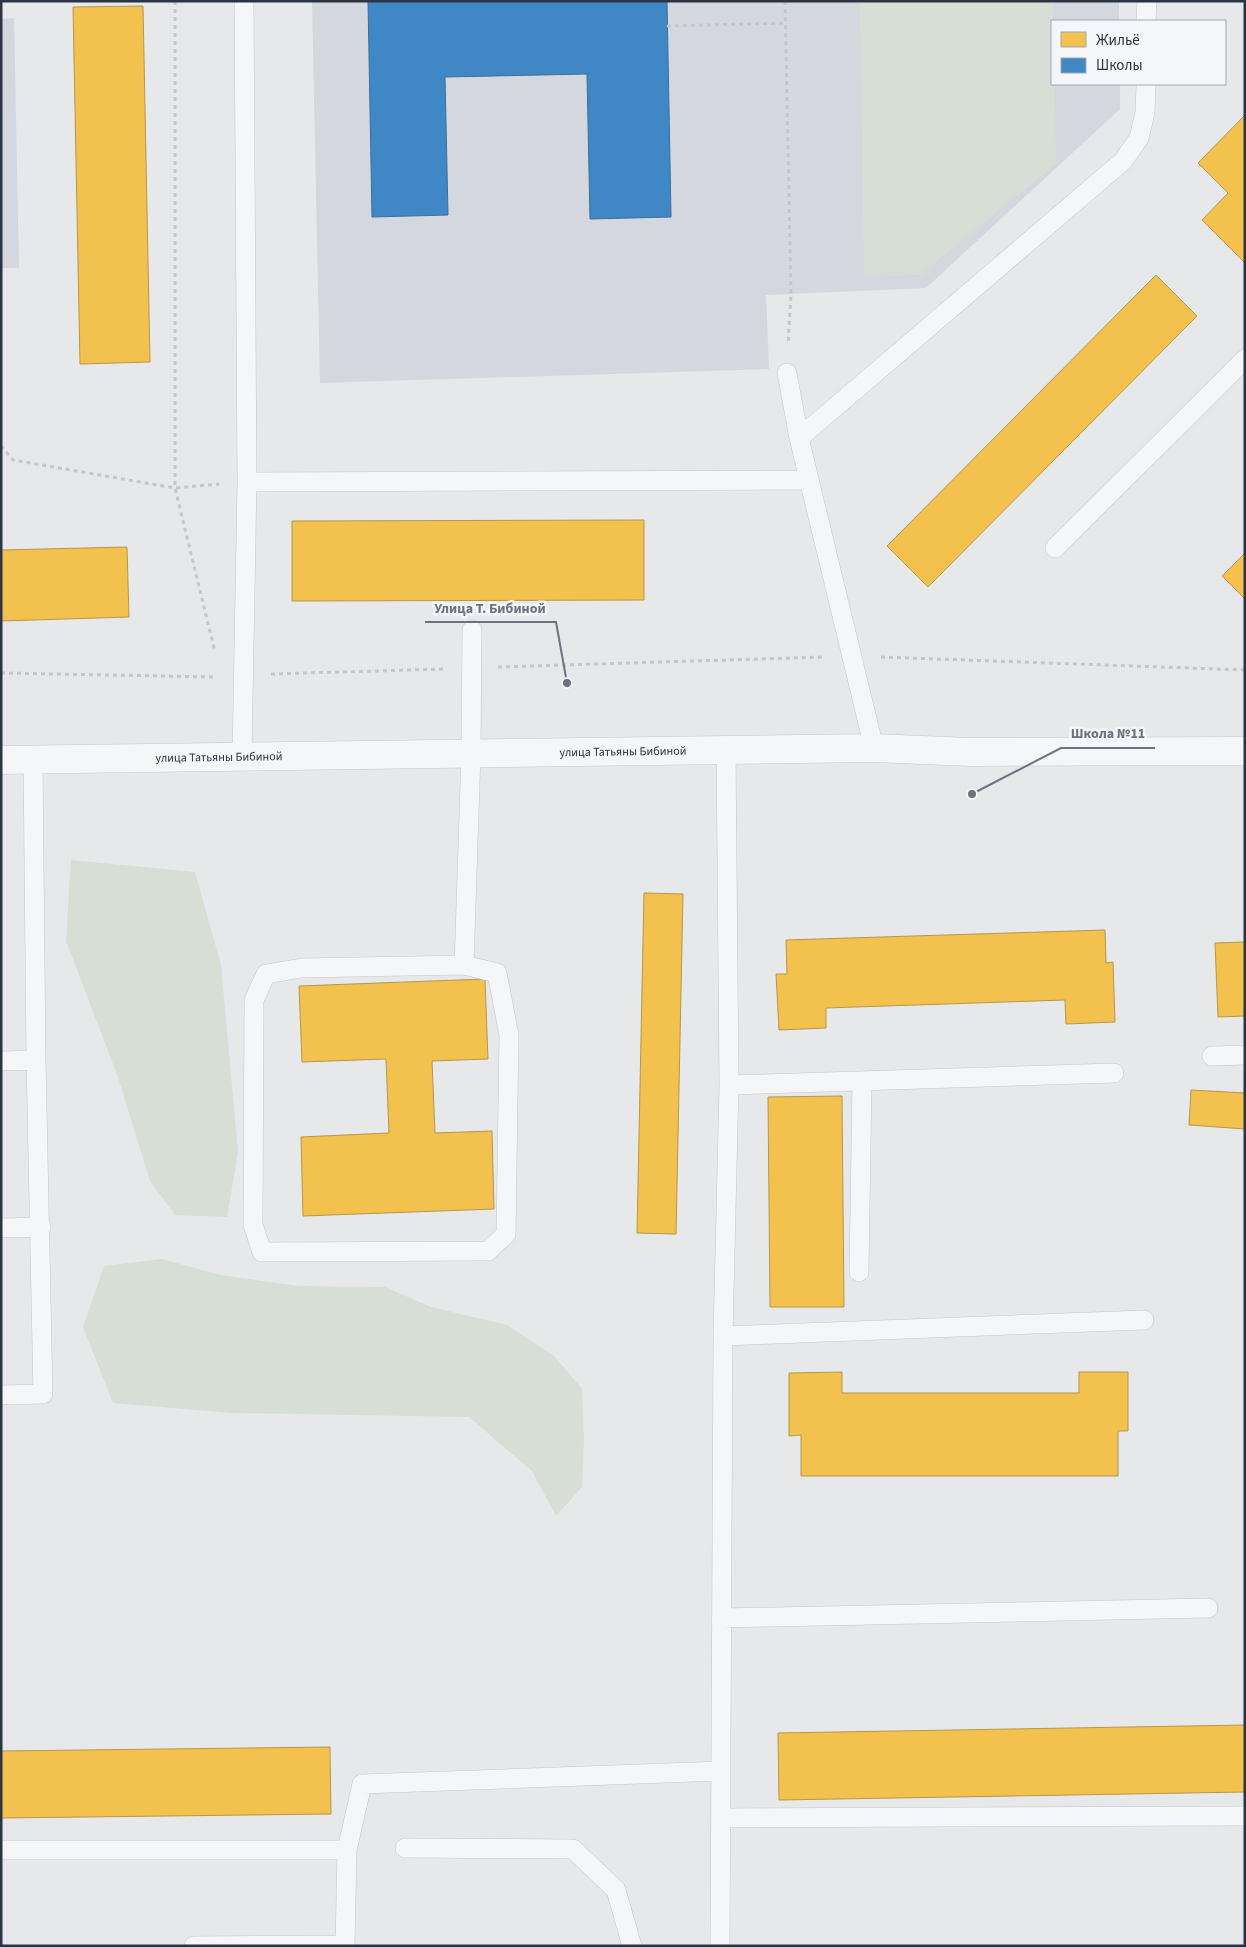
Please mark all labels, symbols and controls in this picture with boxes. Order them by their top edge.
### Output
legend [1051,20,1226,85]
text: Жильё [1096,30,1140,51]
text: Школы [1096,55,1143,76]
callout: Улица Т. Бибиной [425,593,556,622]
text: Улица Т. Бибиной [434,599,546,619]
callout: Школа №11 [1061,719,1155,748]
text: Школа №11 [1071,724,1145,744]
street label: улица Татьяны Бибиной [559,742,687,761]
street label: улица Татьяны Бибиной [155,748,283,766]

